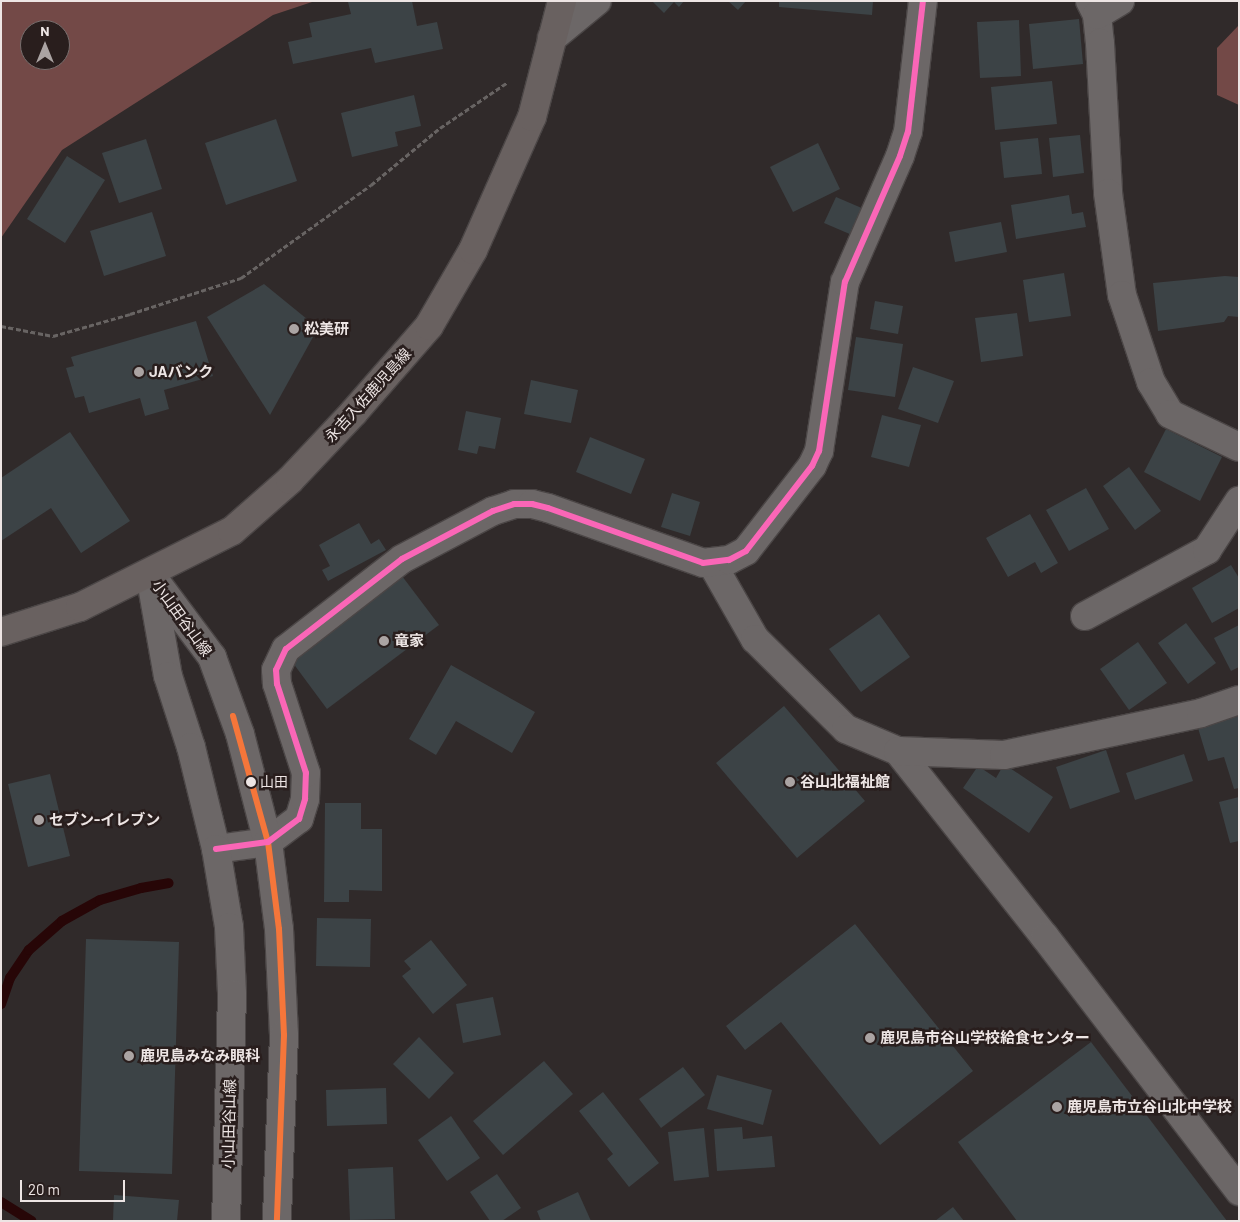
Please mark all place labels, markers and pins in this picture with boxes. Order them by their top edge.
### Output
place label: 松美研 [304,320,349,338]
marker: 松美研 [288,323,300,335]
place label: JAバンク [149,363,213,381]
marker: JAバンク [133,366,145,378]
place label: 竜家 [394,632,424,650]
marker: 竜家 [378,635,390,647]
place label: 谷山北福祉館 [800,773,890,791]
place label: 山田 [260,774,288,790]
marker: 谷山北福祉館 [784,776,796,788]
marker: 山田 [246,777,256,787]
place label: セブン-イレブン [49,811,160,829]
marker: セブン-イレブン [33,814,45,826]
place label: 鹿児島市谷山学校給食センター [880,1029,1090,1047]
marker: 鹿児島市谷山学校給食センター [864,1032,876,1044]
place label: 鹿児島みなみ眼科 [140,1047,260,1065]
marker: 鹿児島みなみ眼科 [122,1049,136,1063]
place label: 鹿児島市立谷山北中学校 [1067,1098,1232,1116]
marker: 鹿児島市立谷山北中学校 [1051,1101,1063,1113]

